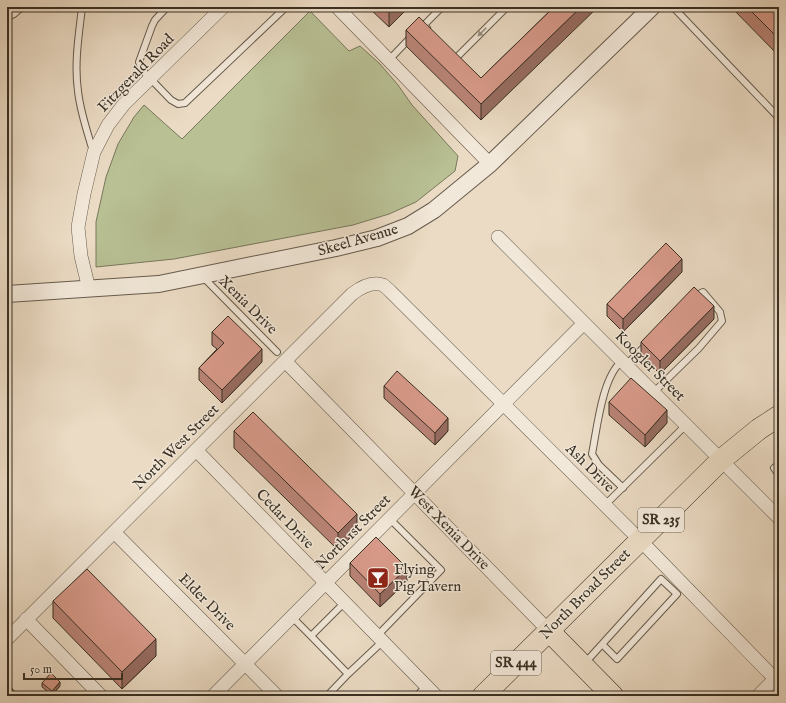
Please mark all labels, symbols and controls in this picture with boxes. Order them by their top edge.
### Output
one-way arrow [477,27,487,37]
street label: Fitzgerald Road [94,29,179,116]
street label: Skeel Avenue [316,219,400,261]
street label: Xenia Drive [215,272,282,339]
street label: Koogler Street [611,327,689,405]
street label: North West Street [129,400,223,494]
street label: Ash Drive [561,439,619,497]
street label: West Xenia Drive [404,482,494,574]
street label: Cedar Drive [252,485,318,553]
street label: North 1st Street [311,490,395,574]
road number: SR 235 [638,508,684,532]
street label: North Broad Street [535,544,635,644]
place label: Flying Pig Tavern [394,560,461,596]
bar icon: Flying Pig Tavern [365,565,391,591]
street label: Elder Drive [174,569,240,635]
road number: SR 444 [491,651,541,675]
scale bar [24,655,122,681]
text: 50 m [30,662,52,677]

